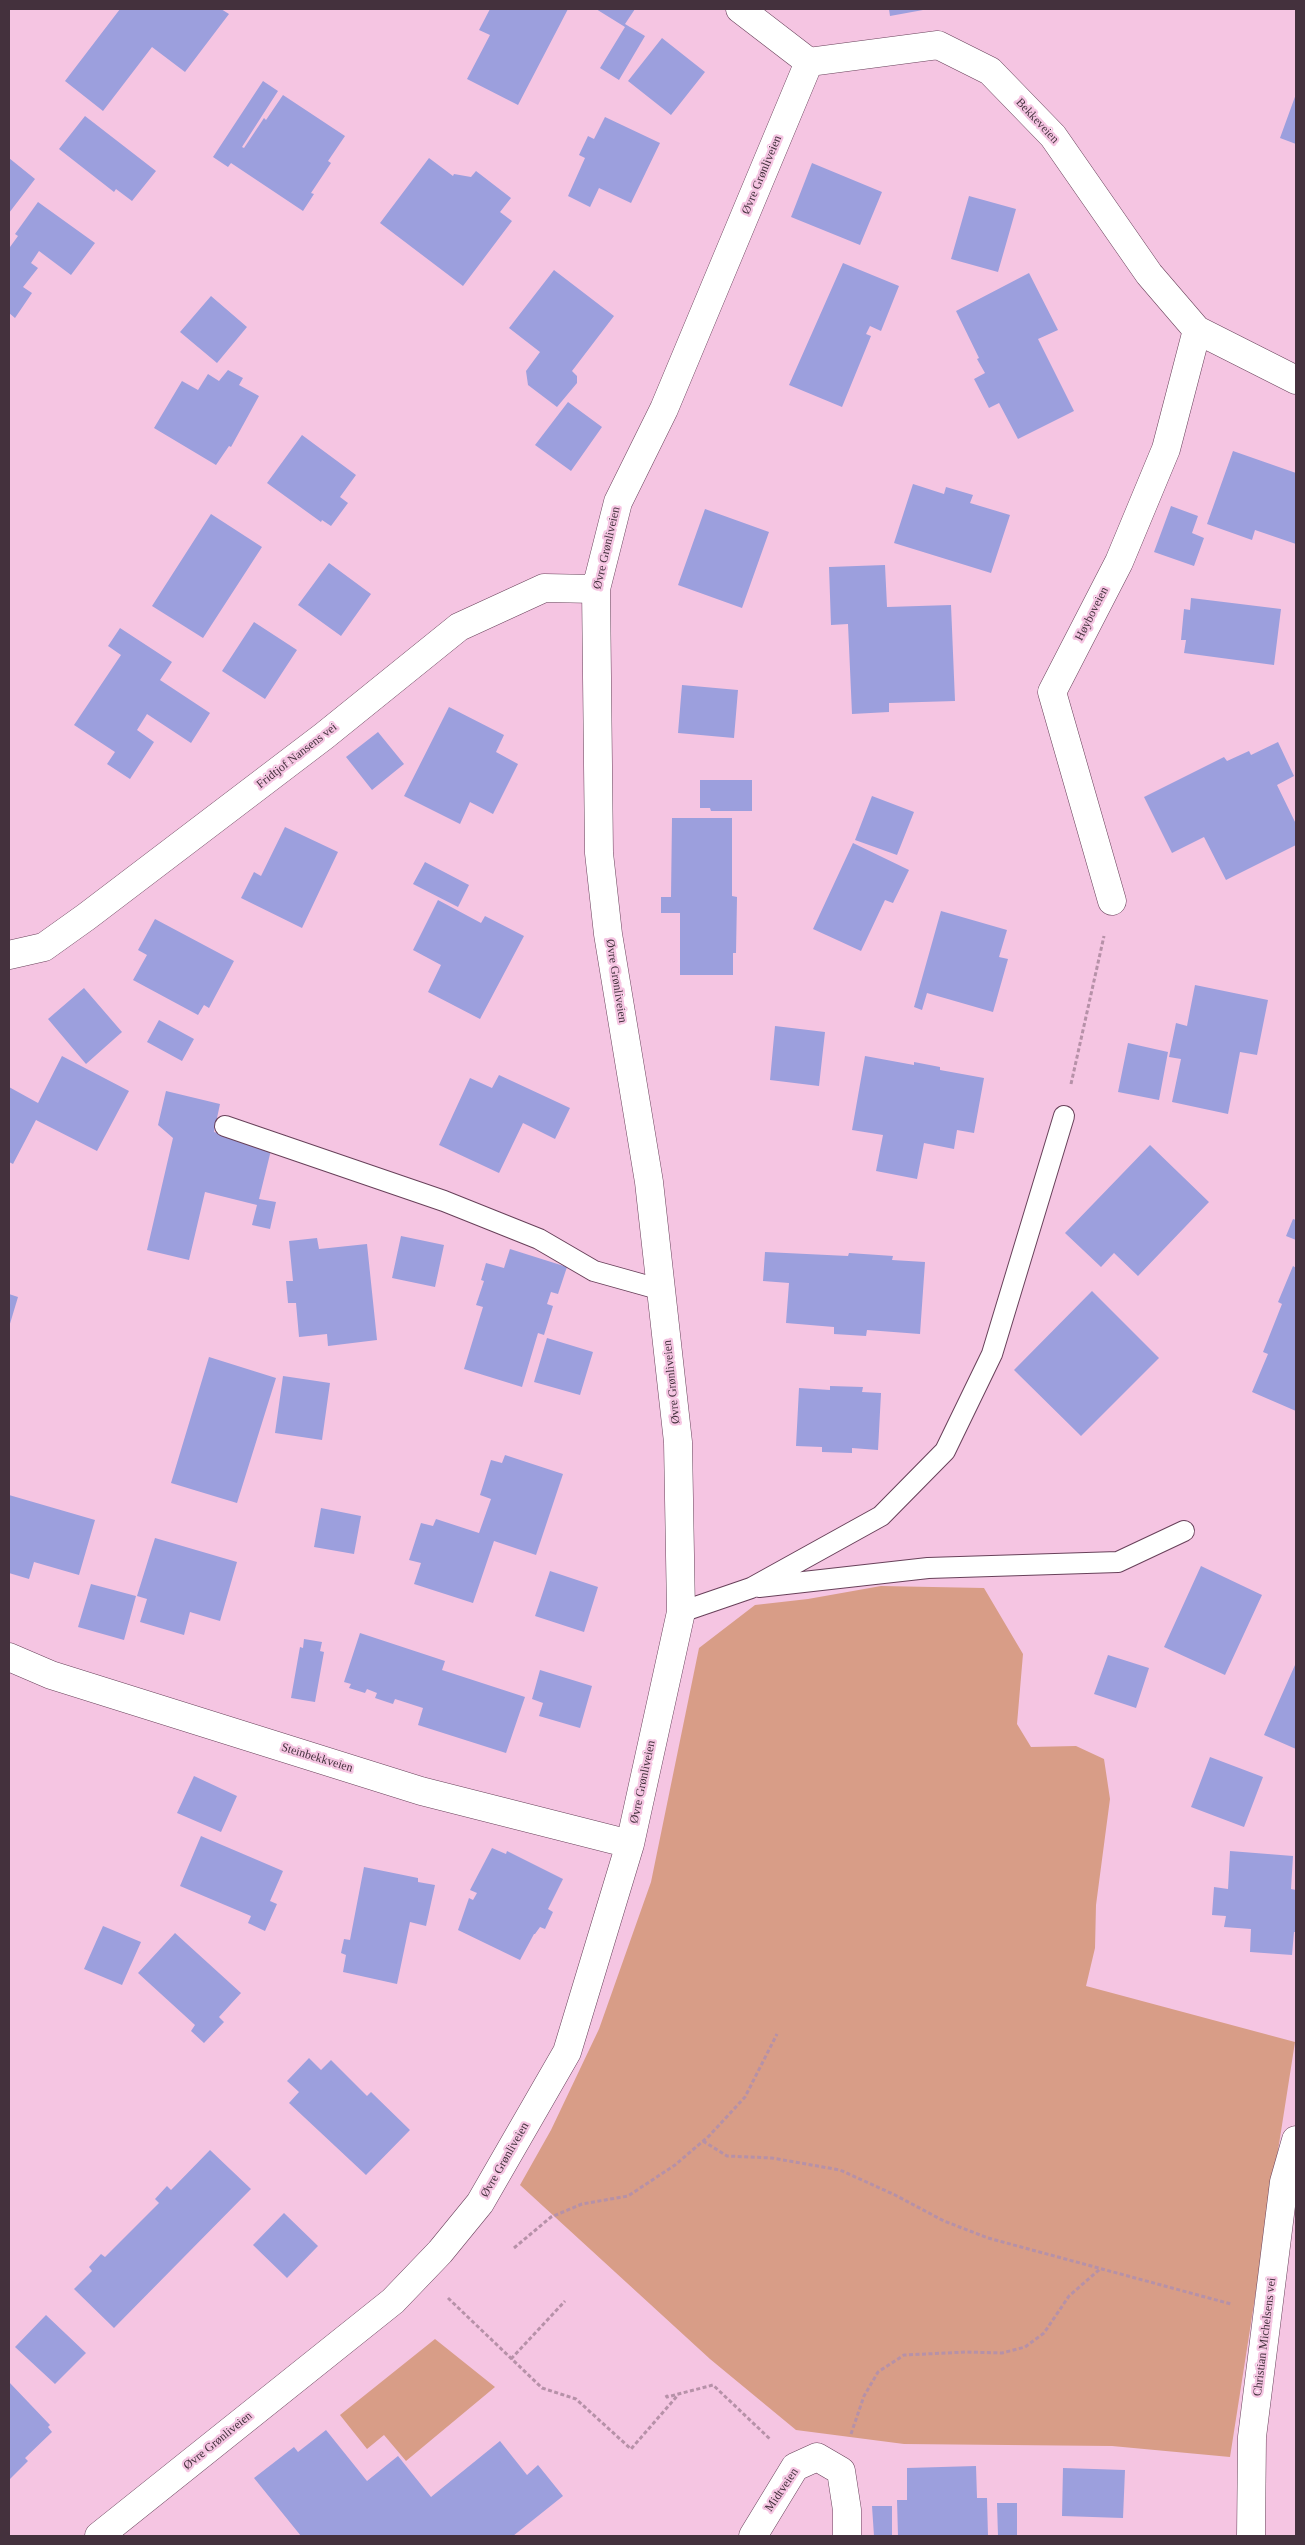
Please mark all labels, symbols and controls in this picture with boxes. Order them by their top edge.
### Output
street label: Bekkeveien [1012,95,1062,147]
street label: Øvre Grønliveien [739,133,785,217]
street label: Øvre Grønliveien [591,505,623,591]
street label: Høyboveien [1072,585,1112,643]
street label: Fridtjof Nansens vei [254,720,340,792]
street label: Øvre Grønliveien [602,938,630,1024]
street label: Øvre Grønliveien [660,1339,684,1425]
street label: Øvre Grønliveien [627,1739,659,1825]
street label: Steinbekkveien [280,1740,354,1776]
street label: Øvre Grønliveien [478,2120,532,2200]
street label: Christian Michelsens vei [1251,2277,1279,2397]
street label: Øvre Grønliveien [181,2409,255,2473]
street label: Midtveien [762,2466,802,2514]

